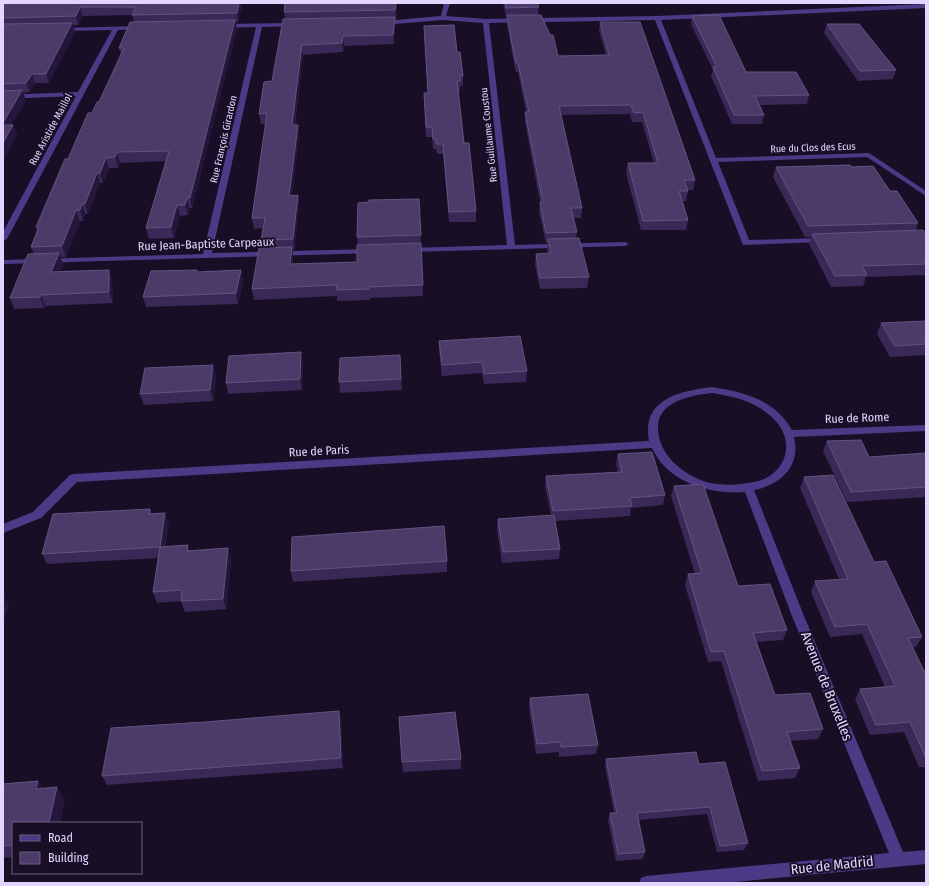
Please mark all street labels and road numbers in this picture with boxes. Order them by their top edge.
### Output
street label: Rue Guillaume Coustou [478,87,500,183]
street label: Rue Aristide Maillol [27,91,75,167]
street label: Rue François Girardon [208,94,240,184]
street label: Rue du Clos des Ecus [770,141,856,155]
street label: Rue Jean-Baptiste Carpeaux [138,235,275,253]
street label: Rue de Rome [824,410,890,426]
street label: Rue de Paris [288,442,350,460]
street label: Avenue de Bruxelles [797,629,856,743]
street label: Rue de Madrid [790,853,874,878]

